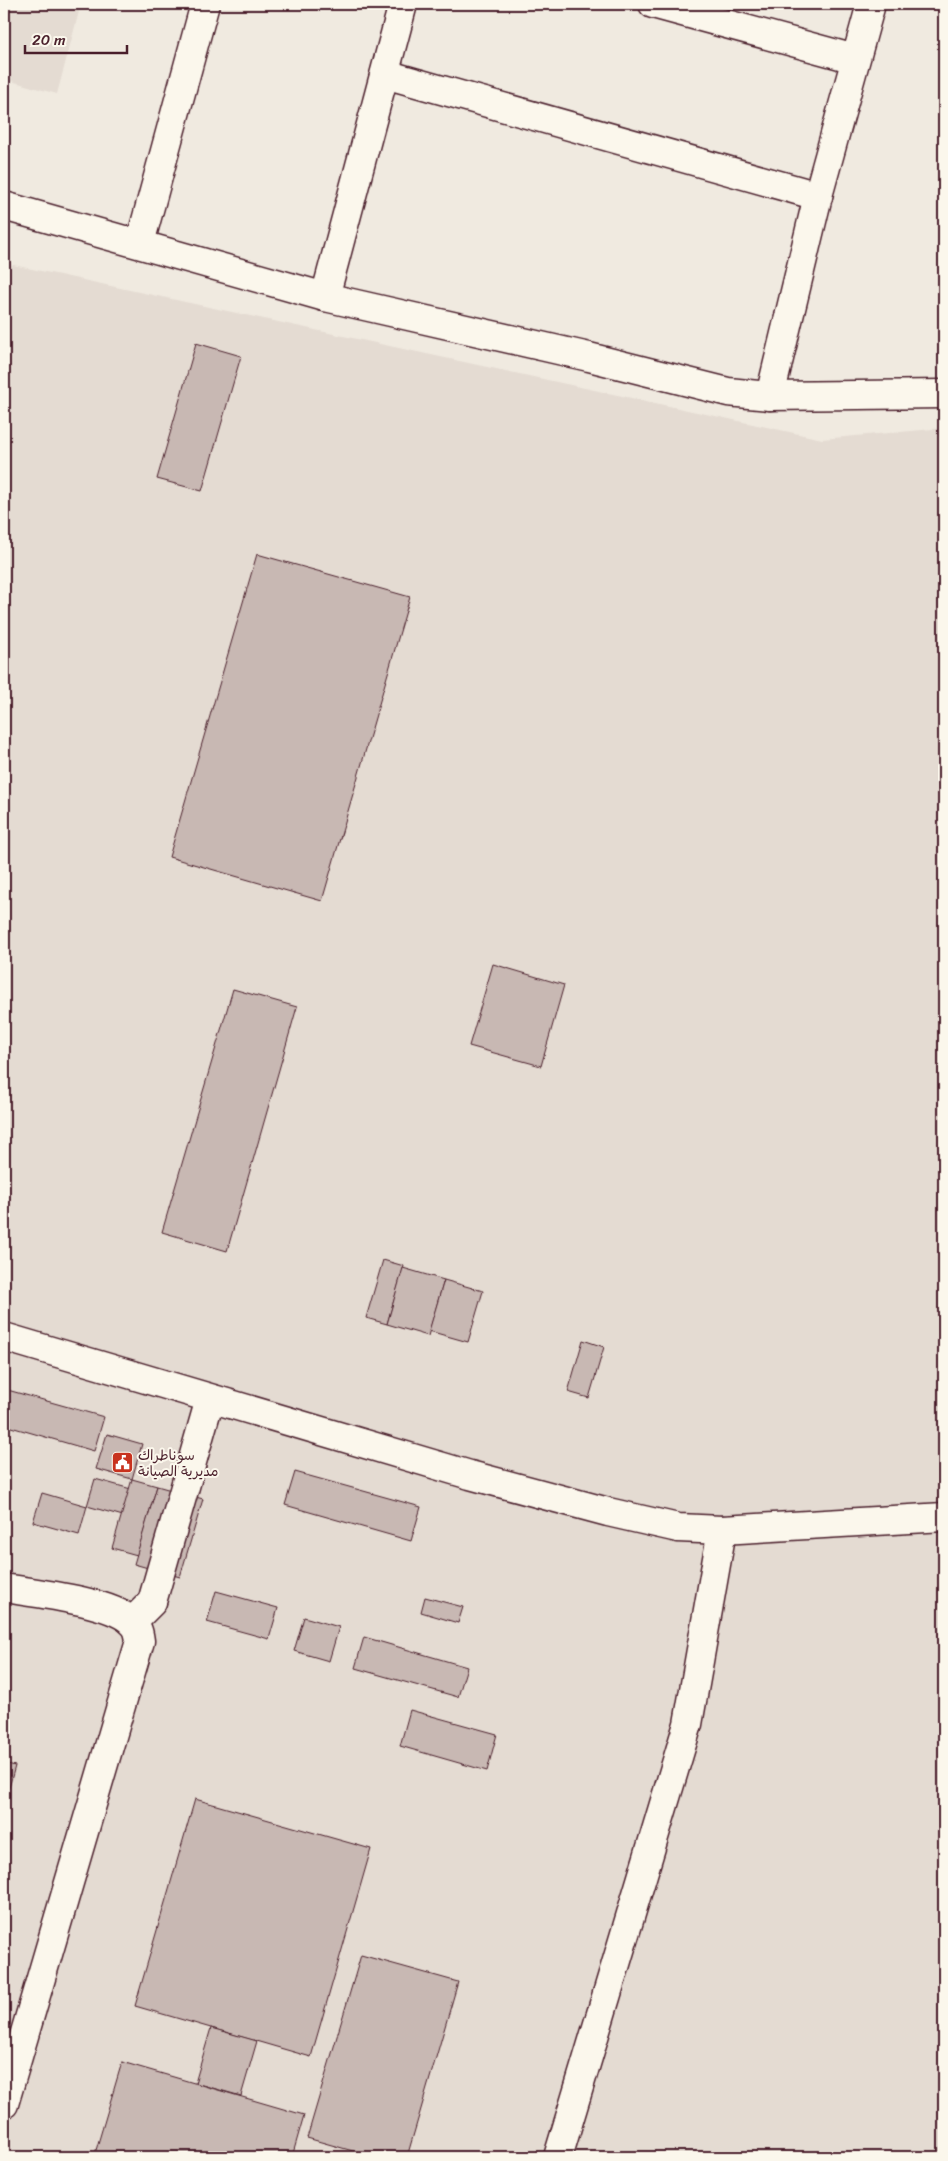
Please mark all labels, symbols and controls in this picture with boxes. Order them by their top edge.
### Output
scale bar [25,22,128,54]
text: 20 m [32,27,66,53]
place label: سوناطراك مديرية الصيانة [138,1443,219,1484]
public building icon: سوناطراك مديرية الصيانة [110,1451,134,1475]

